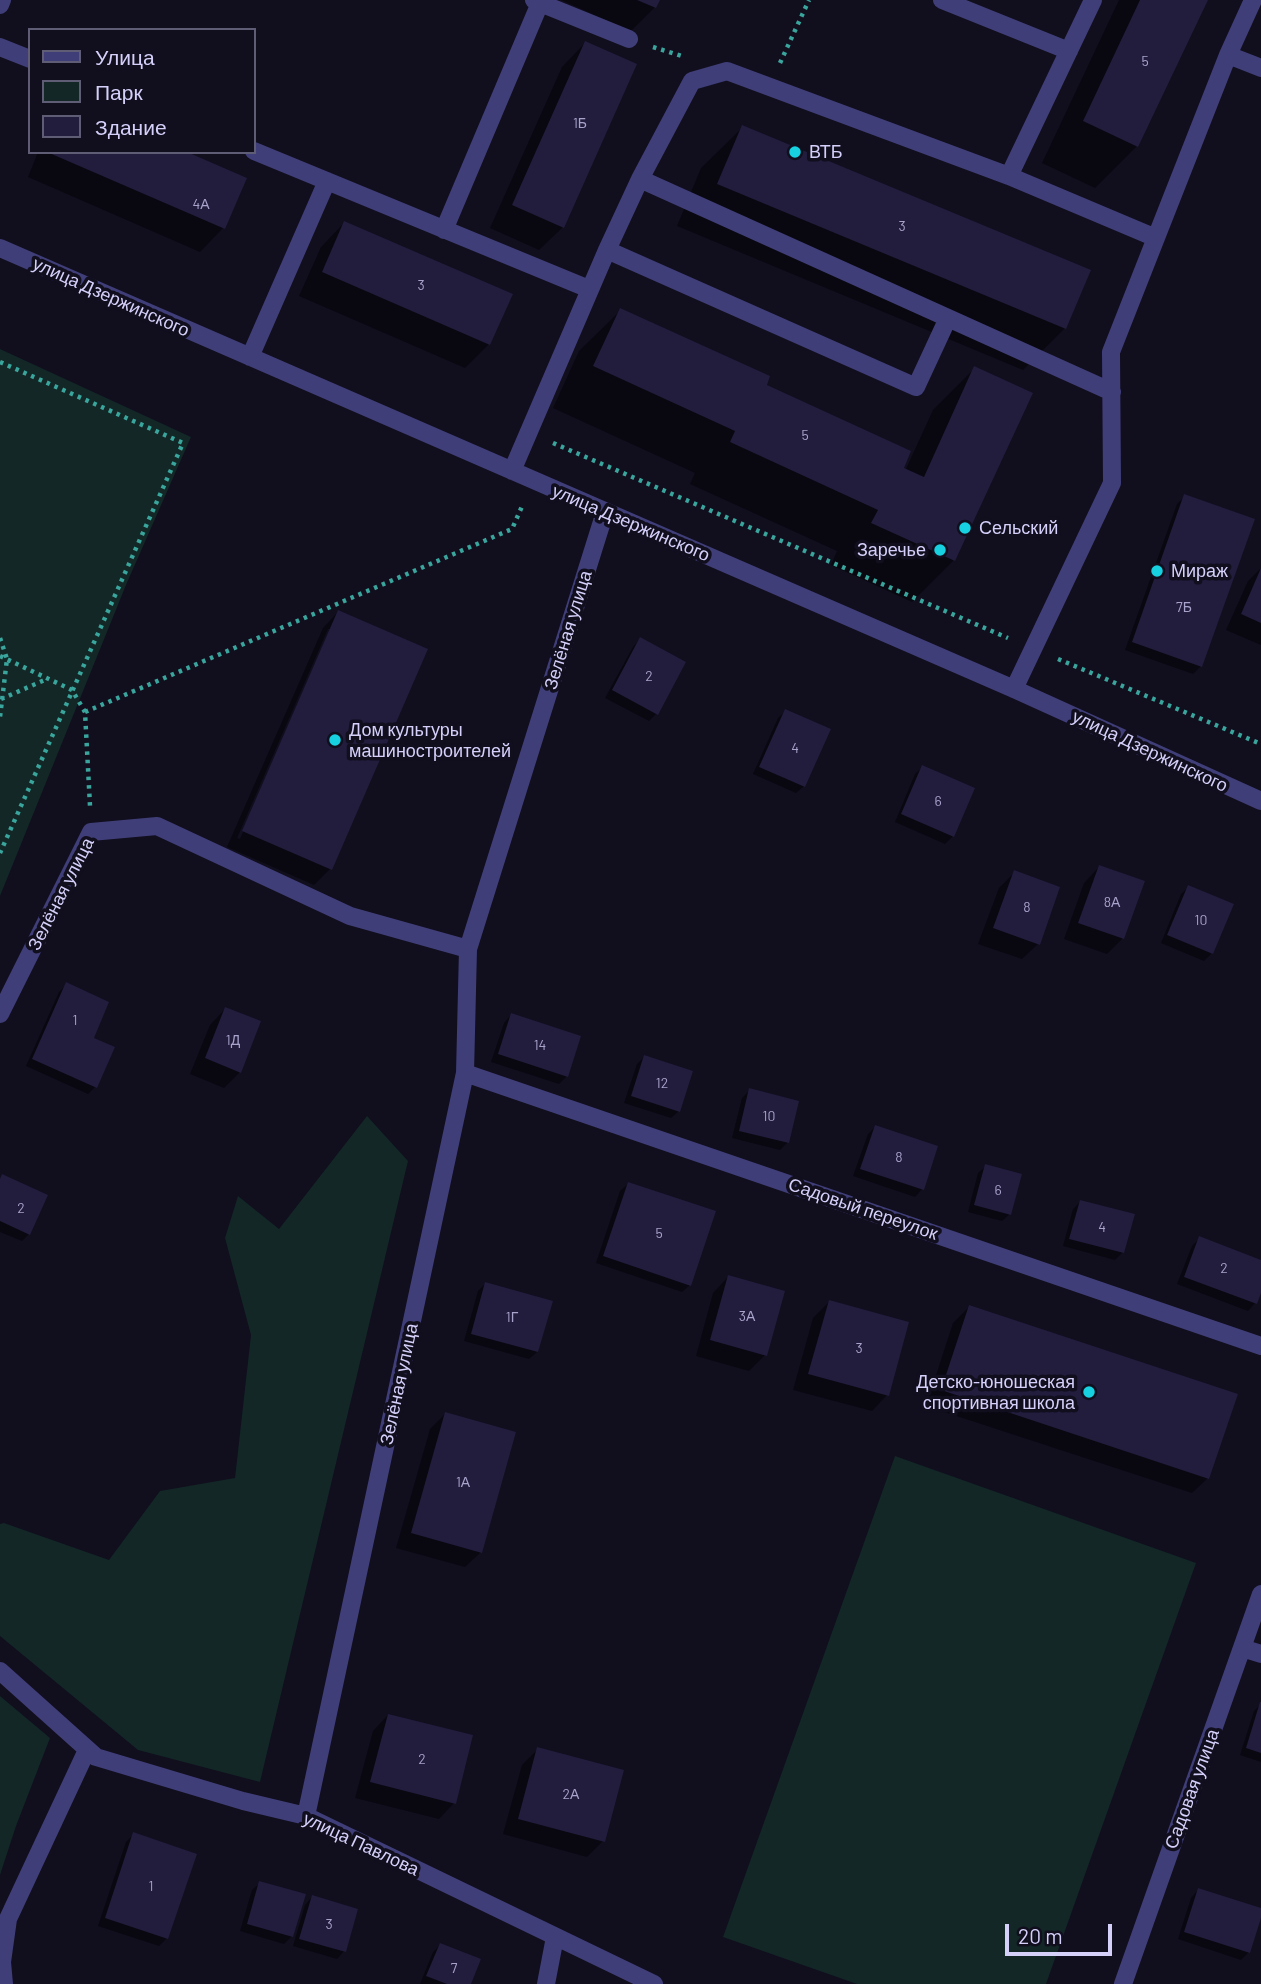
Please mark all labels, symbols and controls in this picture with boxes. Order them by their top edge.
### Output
legend [28,28,256,154]
text: Улица [95,44,155,69]
house number: 5 [1141,53,1149,69]
text: Парк [95,79,143,104]
text: Здание [95,114,167,139]
house number: 1Б [573,115,587,131]
place label: ВТБ [809,141,843,163]
marker: ВТБ [787,144,803,160]
house number: 4А [192,196,210,212]
house number: 3 [898,218,906,234]
street label: улица Дзержинского [29,253,193,341]
house number: 3 [417,277,425,293]
house number: 5 [801,427,809,443]
street label: улица Дзержинского [549,480,713,566]
place label: Сельский [979,517,1058,539]
marker: Сельский [957,520,973,536]
place label: Заречье [857,539,926,561]
marker: Заречье [932,542,948,558]
place label: Мираж [1171,560,1228,582]
marker: Мираж [1149,563,1165,579]
street label: Зелёная улица [540,568,596,692]
house number: 7Б [1176,599,1192,615]
house number: 2 [645,668,653,684]
street label: улица Дзержинского [1069,705,1231,797]
place label: Дом культуры машиностроителей [349,719,511,762]
marker: Дом культуры машиностроителей [327,732,343,748]
house number: 4 [791,740,799,756]
house number: 6 [934,793,942,809]
street label: Зелёная улица [23,834,99,954]
house number: 8А [1104,894,1120,910]
house number: 8 [1023,899,1031,915]
house number: 10 [1195,912,1207,928]
house number: 1 [73,1012,77,1028]
house number: 1Д [226,1032,240,1048]
house number: 14 [534,1037,546,1053]
house number: 12 [656,1075,668,1091]
house number: 10 [763,1108,775,1124]
house number: 8 [895,1149,903,1165]
street label: Садовый переулок [785,1173,941,1245]
house number: 6 [994,1182,1002,1198]
house number: 2 [17,1200,25,1216]
house number: 4 [1098,1219,1106,1235]
house number: 5 [655,1225,663,1241]
house number: 2 [1220,1260,1228,1276]
house number: 3А [739,1308,755,1324]
house number: 1Г [506,1309,518,1325]
street label: Зелёная улица [376,1321,422,1447]
house number: 3 [855,1340,863,1356]
place label: Детско-юношеская спортивная школа [916,1371,1075,1414]
marker: Детско-юношеская спортивная школа [1081,1384,1097,1400]
house number: 1А [456,1474,470,1490]
street label: Садовая улица [1160,1726,1224,1852]
house number: 2 [418,1751,426,1767]
house number: 2А [563,1786,579,1802]
street label: улица Павлова [300,1808,422,1880]
house number: 1 [149,1878,153,1894]
scale bar [1009,1910,1116,1954]
house number: 3 [325,1916,333,1932]
text: 20 m [1018,1923,1063,1948]
house number: 7 [451,1960,457,1976]

